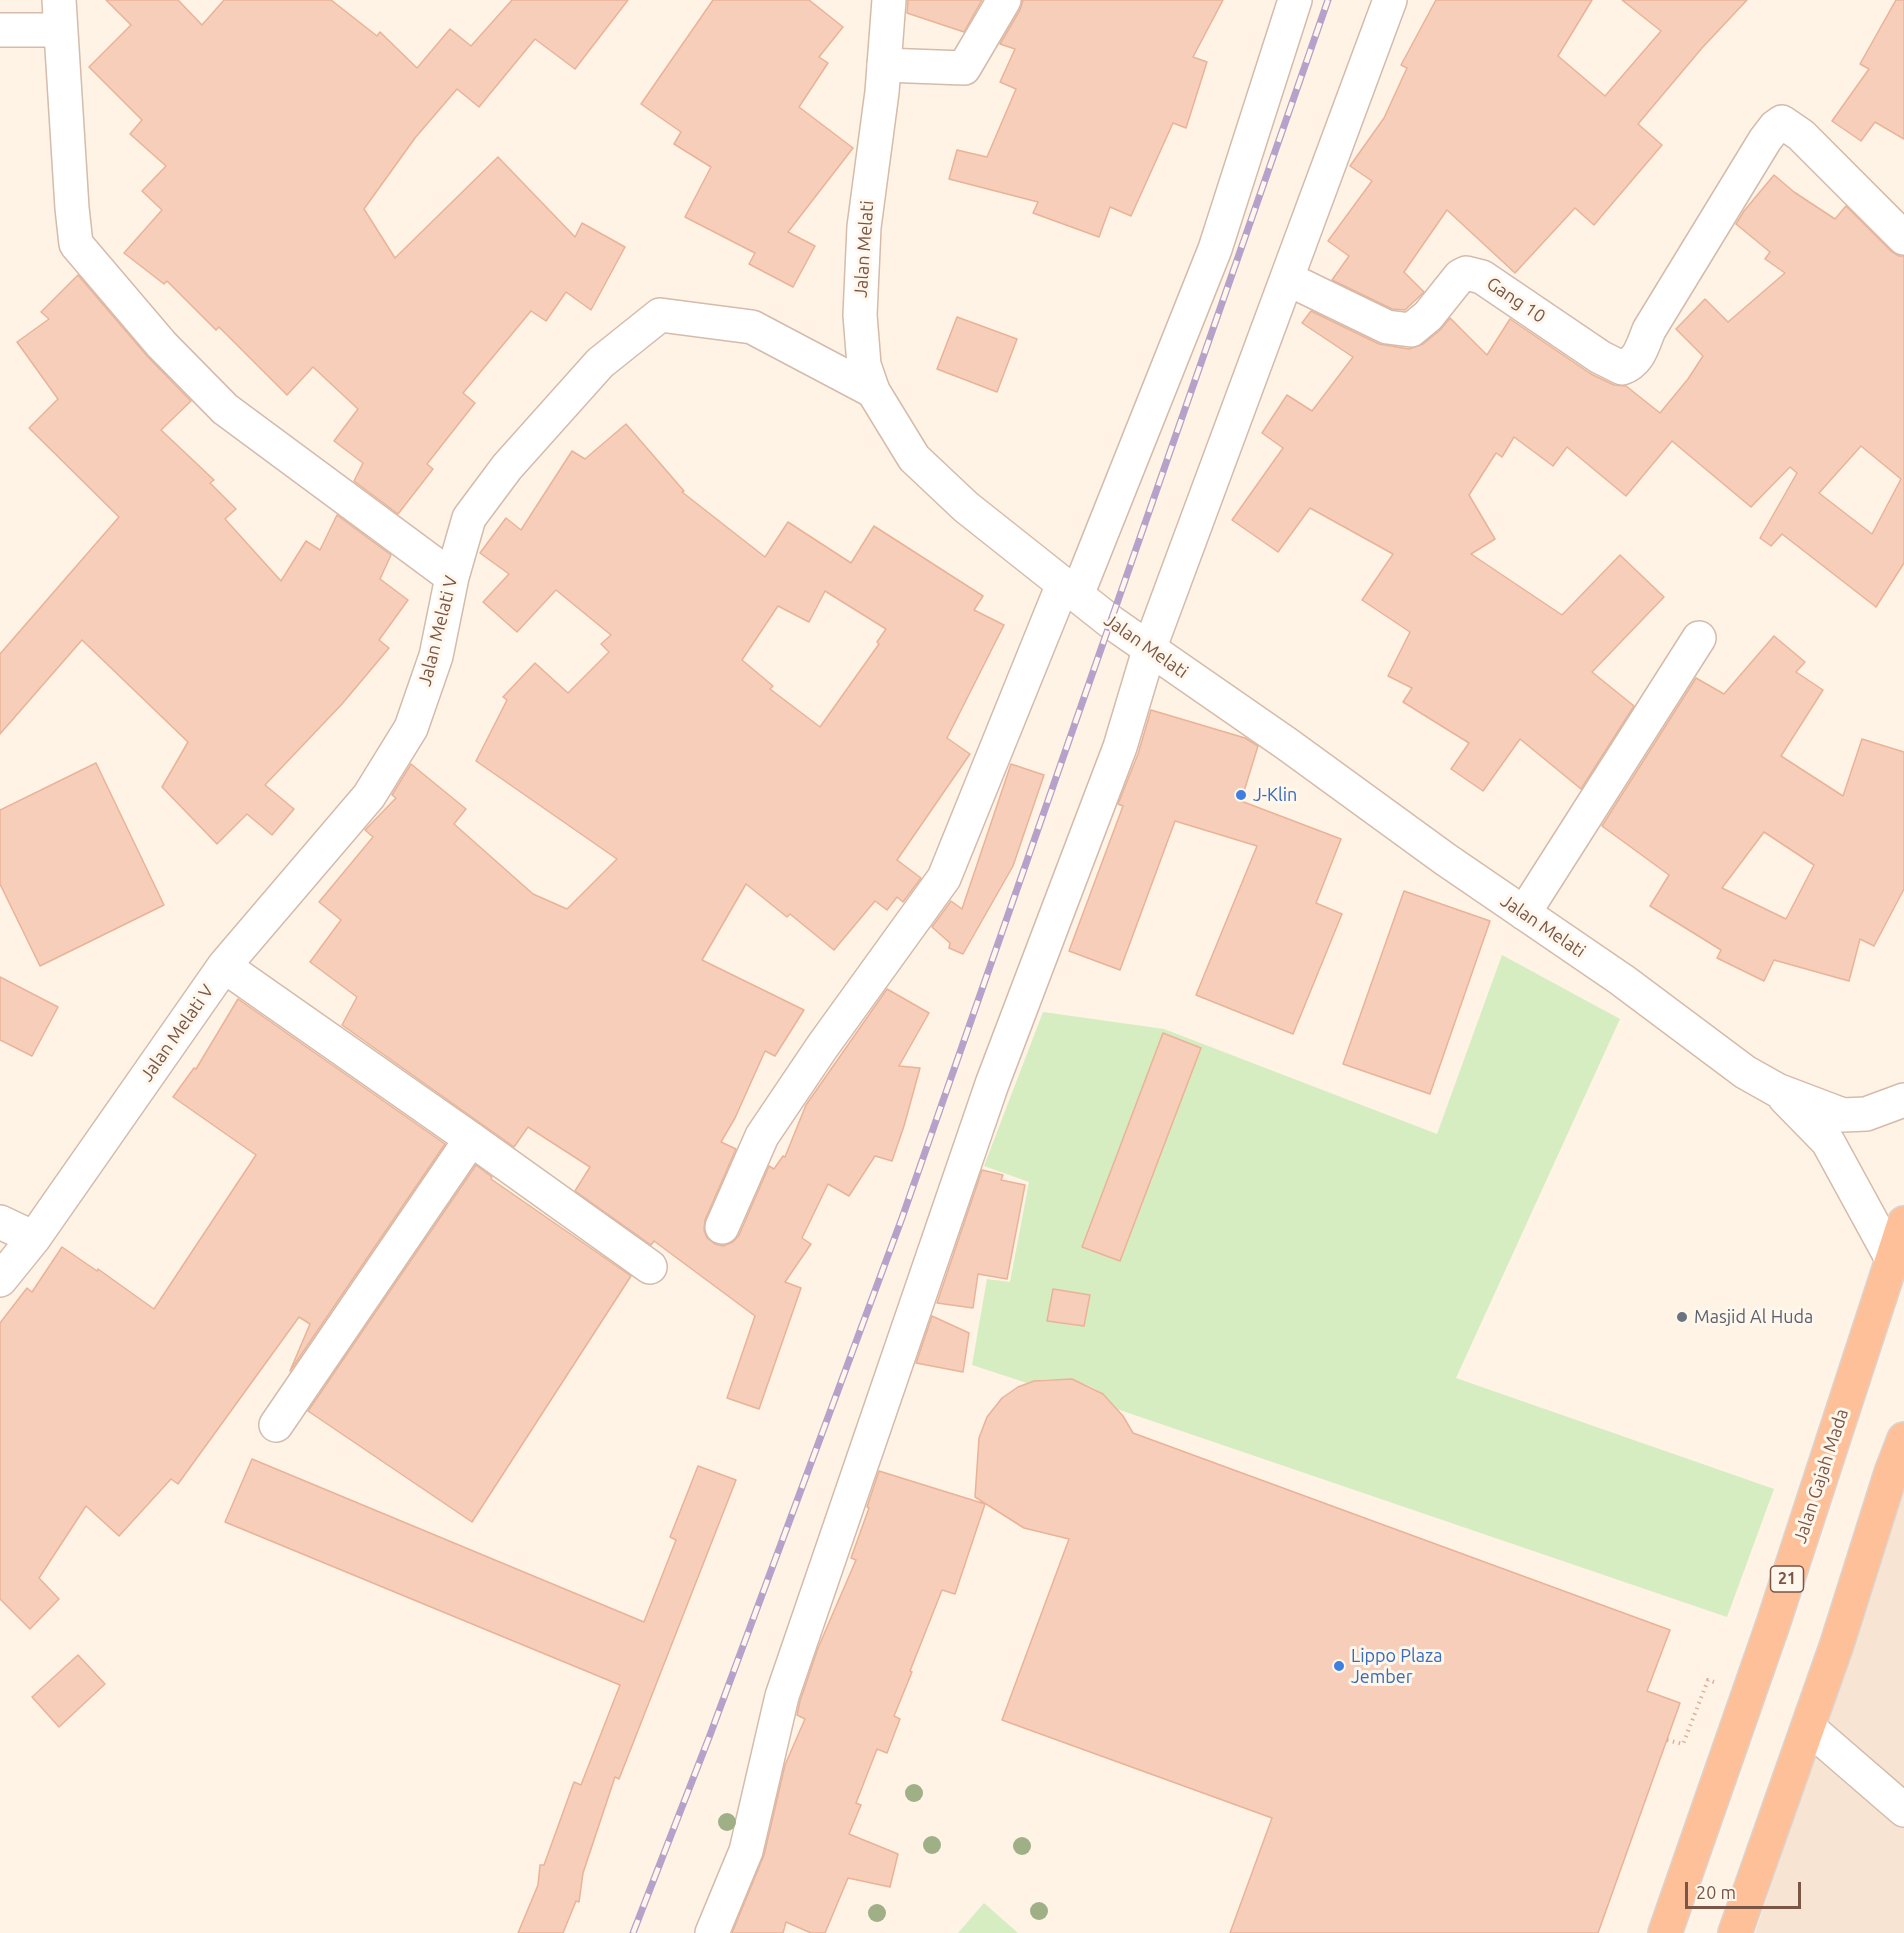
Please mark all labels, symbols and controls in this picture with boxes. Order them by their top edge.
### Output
street label: Jalan Melati [850,200,878,298]
street label: Gang 10 [1483,273,1549,327]
street label: Jalan Melati V [414,574,462,688]
street label: Jalan Melati [1100,609,1192,683]
place label: J-Klin [1253,784,1297,806]
marker: J-Klin [1234,788,1248,802]
street label: Jalan Melati [1497,890,1589,962]
street label: Jalan Melati V [136,980,218,1086]
place label: Masjid Al Huda [1694,1306,1813,1328]
marker: Masjid Al Huda [1675,1310,1689,1324]
street label: Jalan Gajah Mada [1789,1406,1853,1546]
road number: 21 [1770,1566,1804,1592]
place label: Lippo Plaza Jember [1351,1645,1443,1688]
marker: Lippo Plaza Jember [1332,1659,1346,1673]
scale bar [1688,1870,1804,1908]
text: 20 m [1696,1882,1736,1902]

